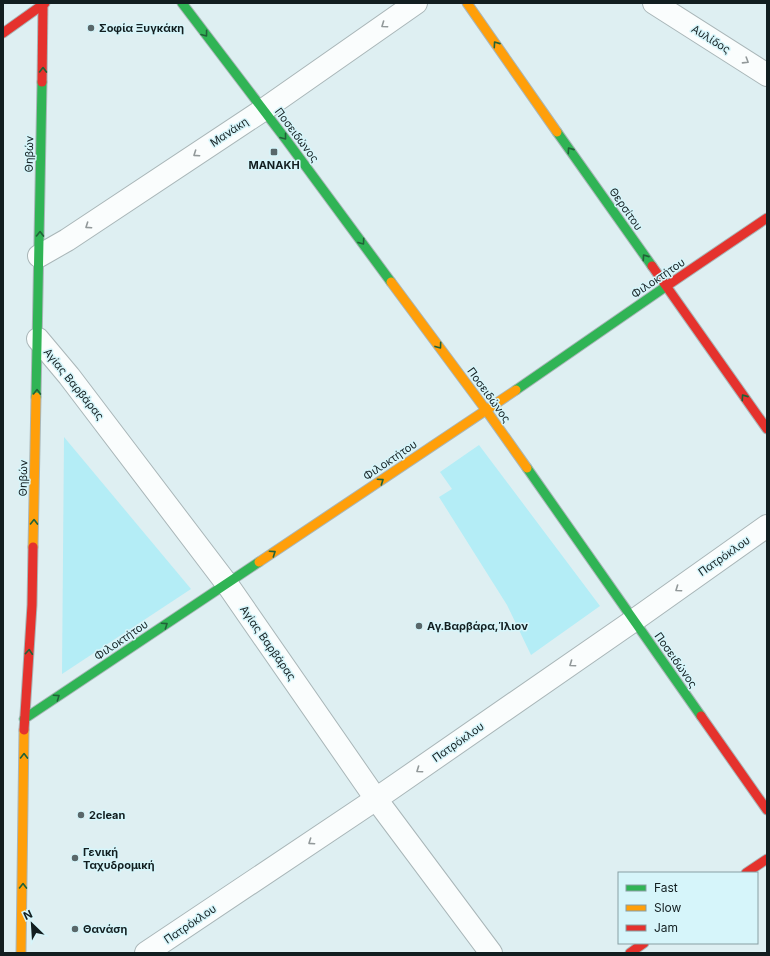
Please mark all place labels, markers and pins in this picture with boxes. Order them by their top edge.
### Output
place label: Σοφία Ξυγκάκη [99,21,184,35]
marker: Σοφία Ξυγκάκη [86,23,96,33]
marker: ΜΑΝΑΚΗ [269,147,279,157]
place label: ΜΑΝΑΚΗ [248,158,300,172]
place label: Αγ.Βαρβάρα,Ίλιον [427,619,528,633]
marker: Αγ.Βαρβάρα,Ίλιον [414,621,424,631]
place label: 2clean [89,808,125,822]
marker: 2clean [76,810,86,820]
place label: Γενική Ταχυδρομική [83,845,155,872]
marker: Γενική Ταχυδρομική [70,853,80,863]
place label: Θανάση [83,922,128,936]
marker: Θανάση [70,924,80,934]

